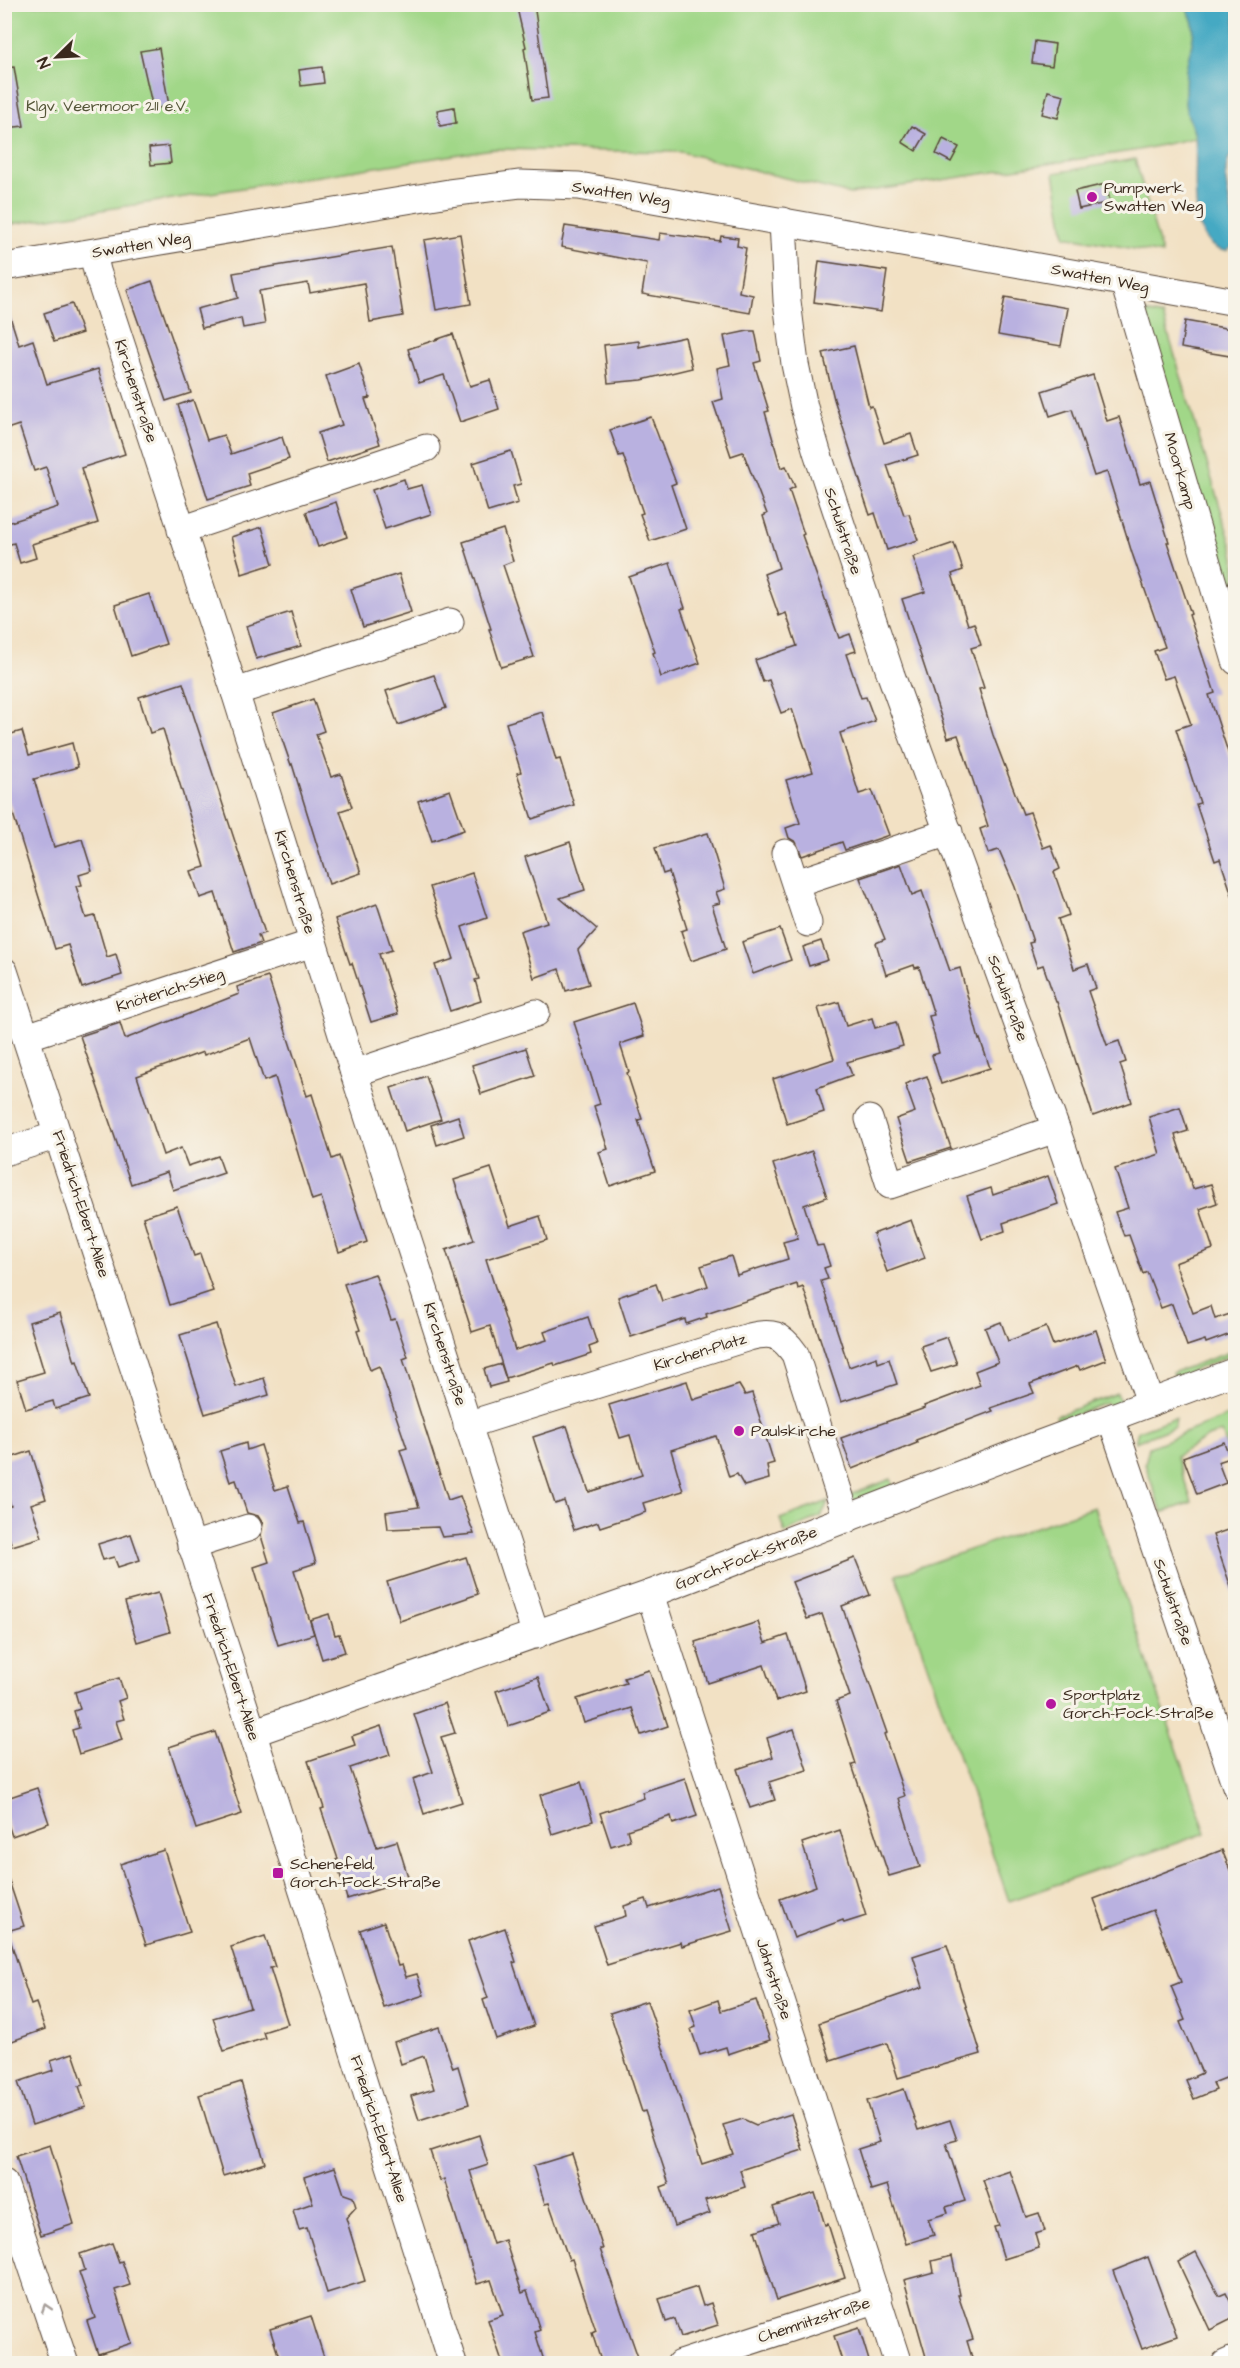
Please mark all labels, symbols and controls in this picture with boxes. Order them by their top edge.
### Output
north arrow [27,27,87,87]
text: N [32,54,56,72]
park label: Klgv. Veermoor 211 e.V. [26,95,188,118]
street label: Swatten Weg [570,175,672,214]
place label: Pumpwerk Swatten Weg [1104,177,1203,218]
marker: Pumpwerk Swatten Weg [1085,190,1099,204]
street label: Swatten Weg [90,226,192,265]
street label: Swatten Weg [1049,258,1151,299]
street label: Kirchenstraße [109,337,163,446]
street label: Moorkamp [1158,430,1202,512]
street label: Schulstraße [819,485,868,578]
street label: Kirchenstraße [269,828,321,937]
street label: Schulstraße [982,952,1034,1045]
street label: Knöterich-Stieg [113,962,227,1019]
street label: Friedrich-Ebert-Allee [47,1128,115,1281]
street label: Kirchenstraße [418,1300,472,1409]
street label: Kirchen-Platz [651,1327,749,1377]
place label: Paulskirche [751,1420,836,1442]
marker: Paulskirche [732,1424,746,1438]
street label: Gorch-Fock-Straße [672,1521,821,1595]
street label: Schulstraße [1148,1556,1198,1649]
street label: Friedrich-Ebert-Allee [197,1591,265,1744]
place label: Sportplatz Gorch-Fock-Straße [1063,1684,1214,1724]
marker: Sportplatz Gorch-Fock-Straße [1044,1697,1058,1711]
place label: Schenefeld, Gorch-Fock-Straße [290,1853,441,1893]
marker: Schenefeld, Gorch-Fock-Straße [271,1866,285,1880]
street label: Jahnstraße [751,1936,798,2023]
street label: Friedrich-Ebert-Allee [345,2053,413,2206]
street label: Chemnitzstraße [755,2291,873,2348]
one-way arrow [41,2303,53,2314]

